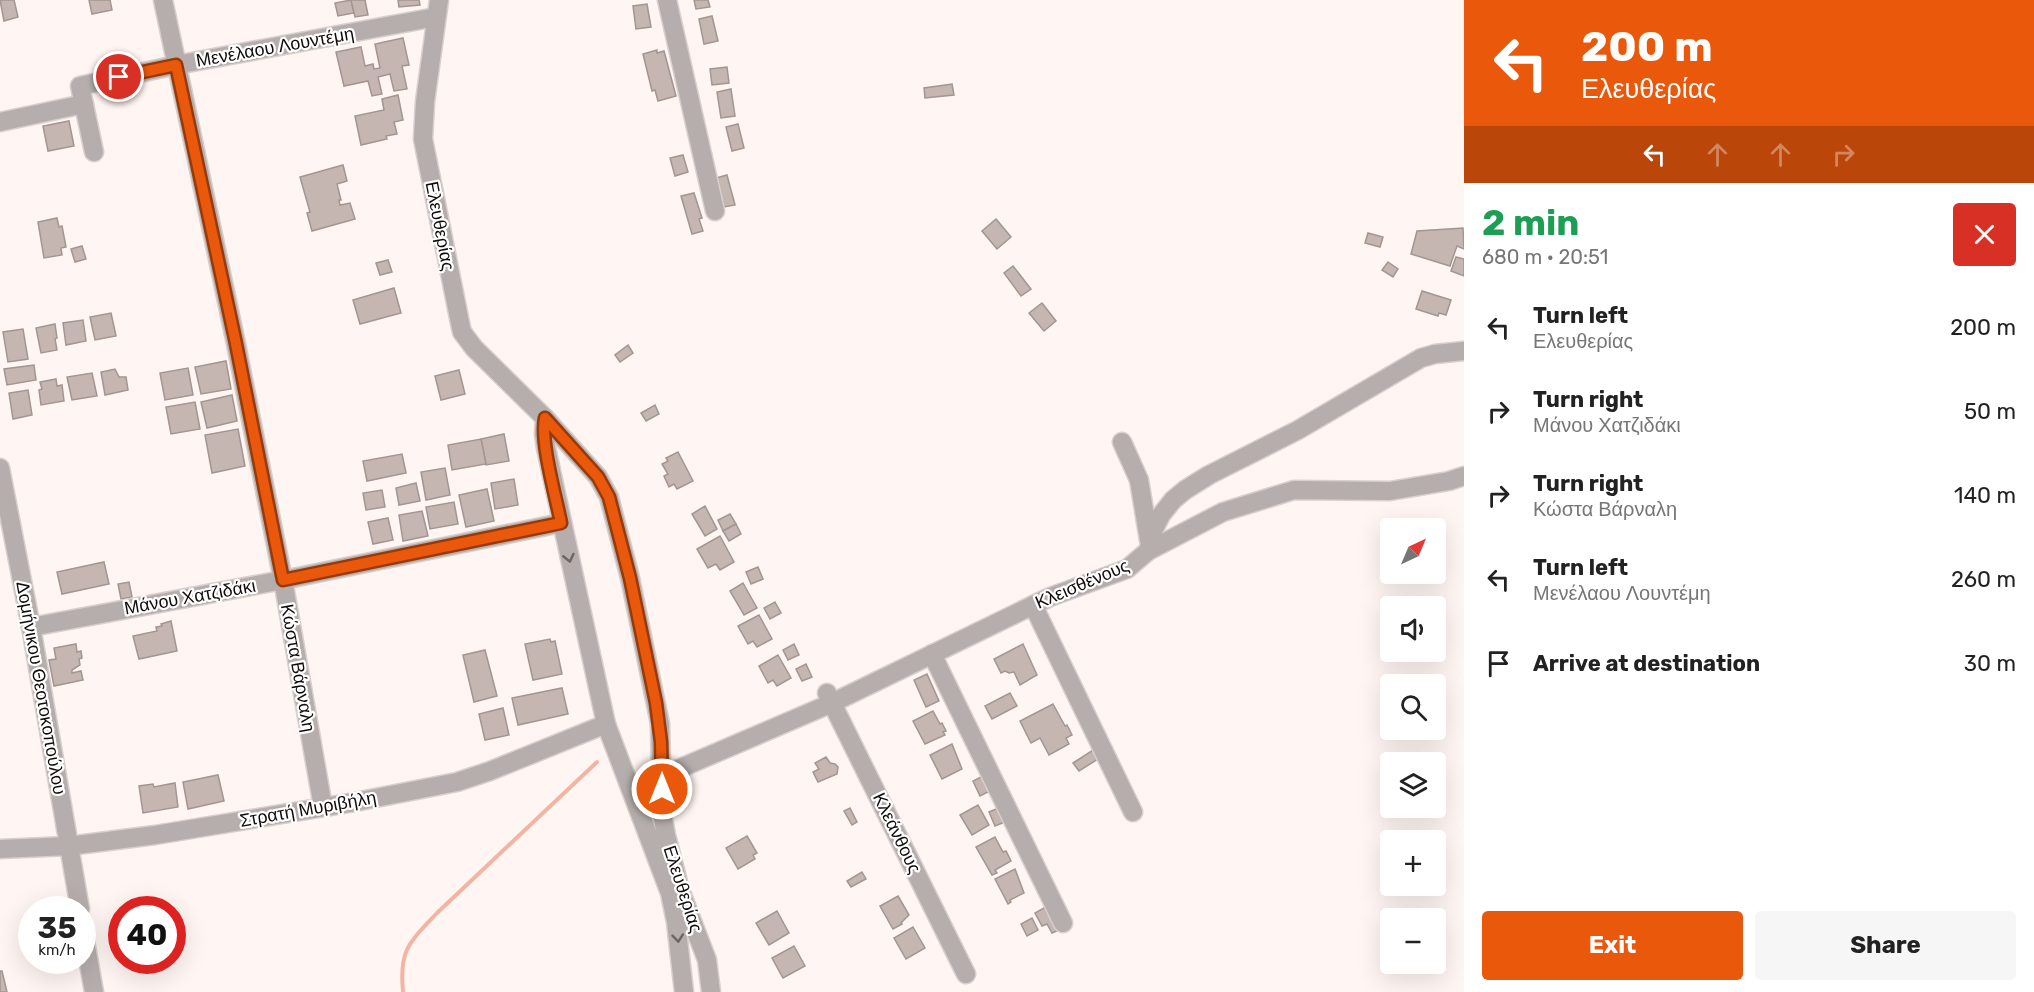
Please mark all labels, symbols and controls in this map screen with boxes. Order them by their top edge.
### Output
street label: Μενέλαου Λουντέμη [194,22,356,72]
text: 200 m [1581,22,1713,72]
icon: left [1482,24,1560,102]
pin [93,51,144,102]
icon: arrive [102,60,135,93]
text: Ελευθερίας [1581,73,1716,105]
icon: left [1638,138,1671,171]
icon: ahead [1701,138,1734,171]
icon: ahead [1764,138,1797,171]
icon: right [1827,138,1860,171]
street label: Ελευθερίας [421,180,459,273]
text: 2 min [1482,201,1580,244]
button: close [1953,203,2016,266]
text: 680 m · 20:51 [1482,245,1608,269]
text: Turn left [1533,302,1628,329]
icon: left [1482,311,1515,344]
text: 200 m [1950,314,2016,341]
text: Ελευθερίας [1533,329,1633,353]
text: Turn right [1533,386,1643,413]
icon: right [1482,395,1515,428]
text: 50 m [1964,398,2016,425]
text: Μάνου Χατζιδάκι [1533,413,1681,437]
text: Turn right [1533,470,1643,497]
icon: right [1482,479,1515,512]
text: 140 m [1954,482,2016,509]
text: Κώστα Βάρναλη [1533,497,1677,521]
north arrow [1380,518,1446,584]
map controls [1380,518,1446,974]
one-way arrow [562,553,575,563]
street label: Κλεισθένους [1032,554,1132,614]
text: Turn left [1533,554,1628,581]
icon: left [1482,563,1515,596]
text: 260 m [1951,566,2016,593]
street label: Μάνου Χατζιδάκι [123,575,257,619]
street label: Δομήνικου Θεοτοκοπούλου [11,580,71,796]
text: Μενέλαου Λουντέμη [1533,581,1711,605]
button: sound [1380,596,1446,662]
street label: Κώστα Βάρναλη [276,602,320,734]
icon: arrive [1482,647,1515,680]
text: Arrive at destination [1533,650,1760,677]
text: 30 m [1964,650,2016,677]
button: search [1380,674,1446,740]
button: layers [1380,752,1446,818]
position arrow [630,757,694,821]
street label: Στρατή Μυριβήλη [238,786,378,832]
street label: Κλεάνθους [868,789,926,877]
button: + [1380,830,1446,896]
street label: Ελευθερίας [659,843,708,936]
speed limit sign: 40 [108,896,186,974]
button: − [1380,908,1446,974]
text: 35 [37,910,77,946]
button: Exit [1482,911,1743,980]
button: Share [1755,911,2016,980]
one-way arrow [671,934,684,943]
text: km/h [38,941,76,959]

